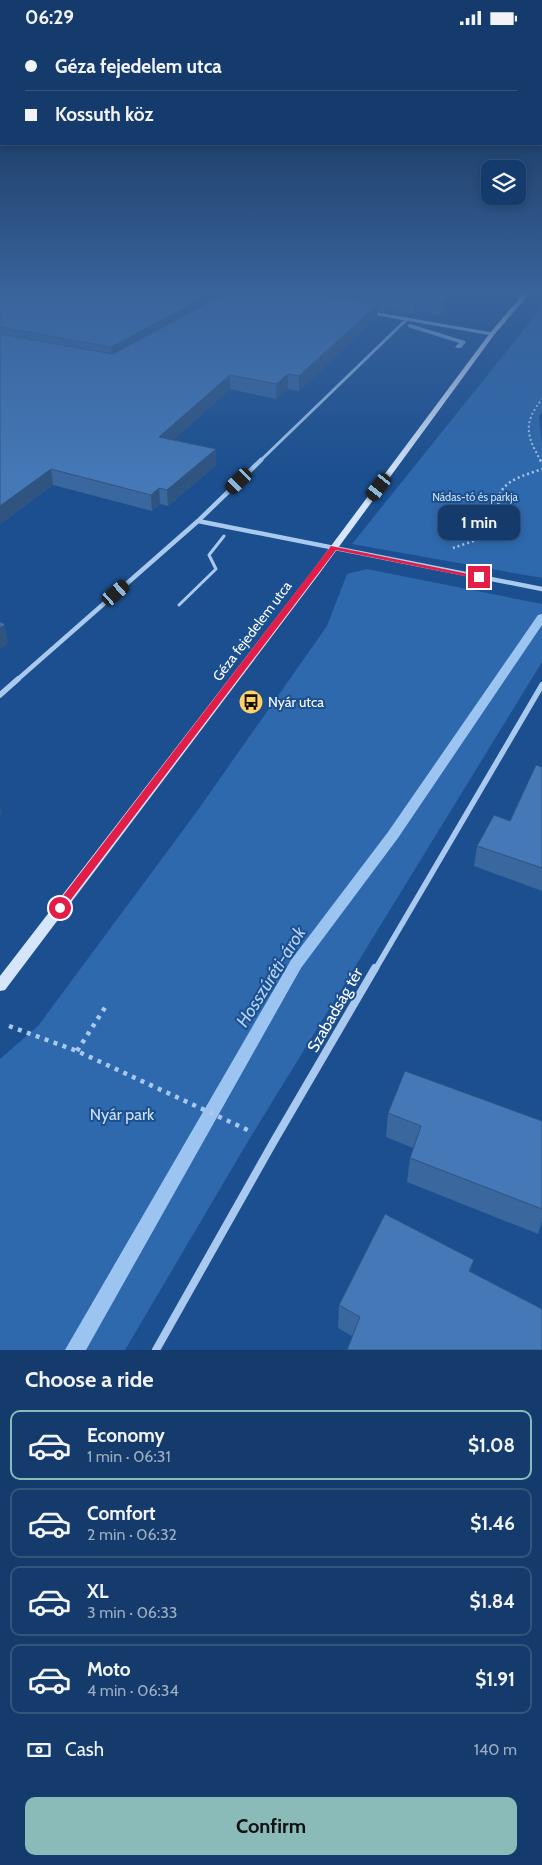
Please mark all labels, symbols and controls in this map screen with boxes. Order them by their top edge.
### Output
text: 06:29 [25,6,74,29]
text: Géza fejedelem utca [55,55,222,78]
text: Kossuth köz [55,103,153,126]
map controls [481,160,526,205]
button: layers [481,160,526,205]
car [222,465,255,497]
car [363,471,394,503]
park label: Nádas-tó és parkja [432,490,519,504]
callout: 1 min [438,505,520,539]
text: 1 min [461,513,497,532]
route end [468,566,490,588]
car [99,577,132,609]
street label: Géza fejedelem utca [209,577,296,685]
bus stop icon: Nyár utca [238,689,264,715]
place label: Nyár utca [268,693,324,711]
route start [49,897,71,919]
water label: Hosszúréti-árok [231,922,311,1031]
street label: Szabadság tér [303,964,367,1056]
park label: Nyár park [90,1105,155,1124]
text: Choose a ride [25,1366,154,1393]
icon: car [27,1423,72,1468]
text: Economy [87,1424,165,1447]
text: $1.08 [468,1434,515,1457]
text: 1 min · 06:31 [87,1447,171,1466]
icon: car [27,1501,72,1546]
text: Comfort [87,1502,156,1525]
text: $1.46 [470,1512,515,1535]
text: 2 min · 06:32 [87,1525,177,1544]
icon: car [27,1579,72,1624]
text: XL [87,1580,108,1603]
text: $1.84 [469,1590,515,1613]
text: 3 min · 06:33 [87,1603,178,1622]
icon: car [27,1657,72,1702]
text: Moto [87,1658,131,1681]
text: $1.91 [475,1668,515,1691]
text: 4 min · 06:34 [87,1681,179,1700]
icon: cash [25,1736,53,1764]
text: Cash [65,1738,104,1761]
text: 140 m [474,1740,517,1759]
button: Confirm [25,1797,517,1855]

